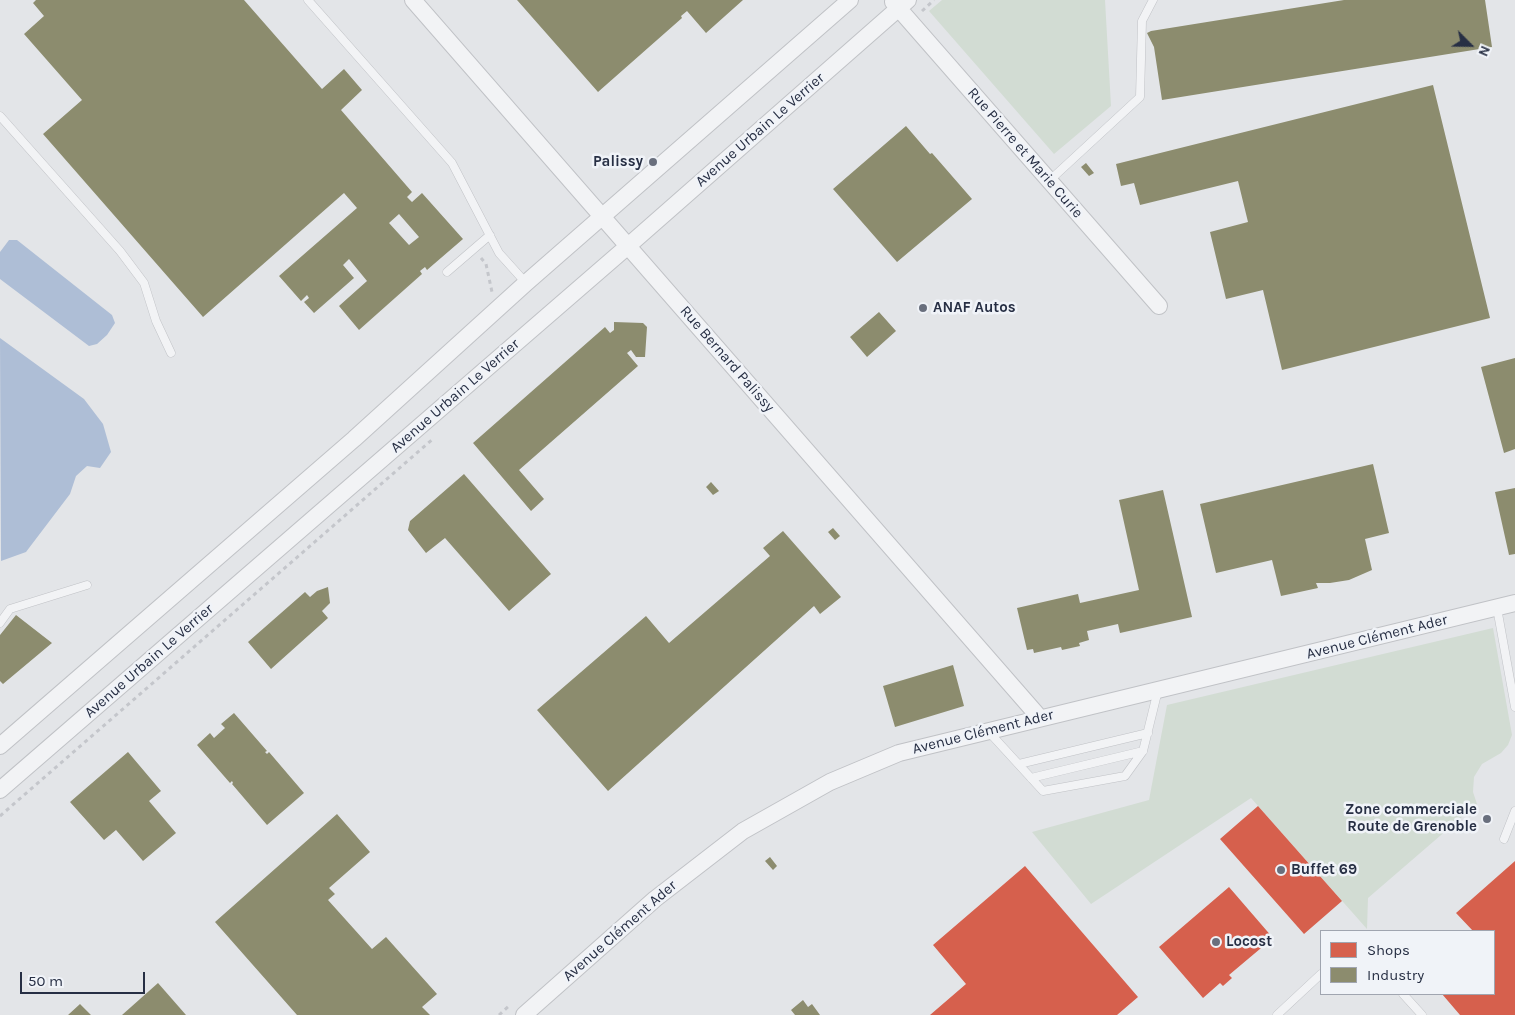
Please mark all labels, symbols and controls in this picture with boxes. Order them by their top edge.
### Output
north arrow [1445,20,1495,70]
text: N [1474,43,1494,59]
street label: Avenue Urbain Le Verrier [692,69,828,191]
street label: Rue Pierre et Marie Curie [963,84,1087,222]
place label: Palissy [593,153,643,171]
marker: Palissy [647,156,659,168]
place label: ANAF Autos [933,299,1016,317]
street label: Rue Bernard Palissy [676,302,778,416]
marker: ANAF Autos [917,302,929,314]
street label: Avenue Urbain Le Verrier [387,335,523,457]
street label: Avenue Urbain Le Verrier [81,600,217,722]
street label: Avenue Clément Ader [1305,611,1449,663]
street label: Avenue Clément Ader [911,706,1055,758]
place label: Zone commerciale Route de Grenoble [1345,801,1477,836]
marker: Zone commerciale Route de Grenoble [1481,813,1493,825]
place label: Buffet 69 [1291,861,1357,879]
marker: Buffet 69 [1275,864,1287,876]
street label: Avenue Clément Ader [560,877,680,985]
legend [1320,930,1495,995]
place label: Locost [1226,933,1272,951]
marker: Locost [1210,936,1222,948]
text: Shops [1367,941,1410,959]
scale bar [22,962,148,994]
text: Industry [1367,966,1424,984]
text: 50 m [28,972,63,990]

